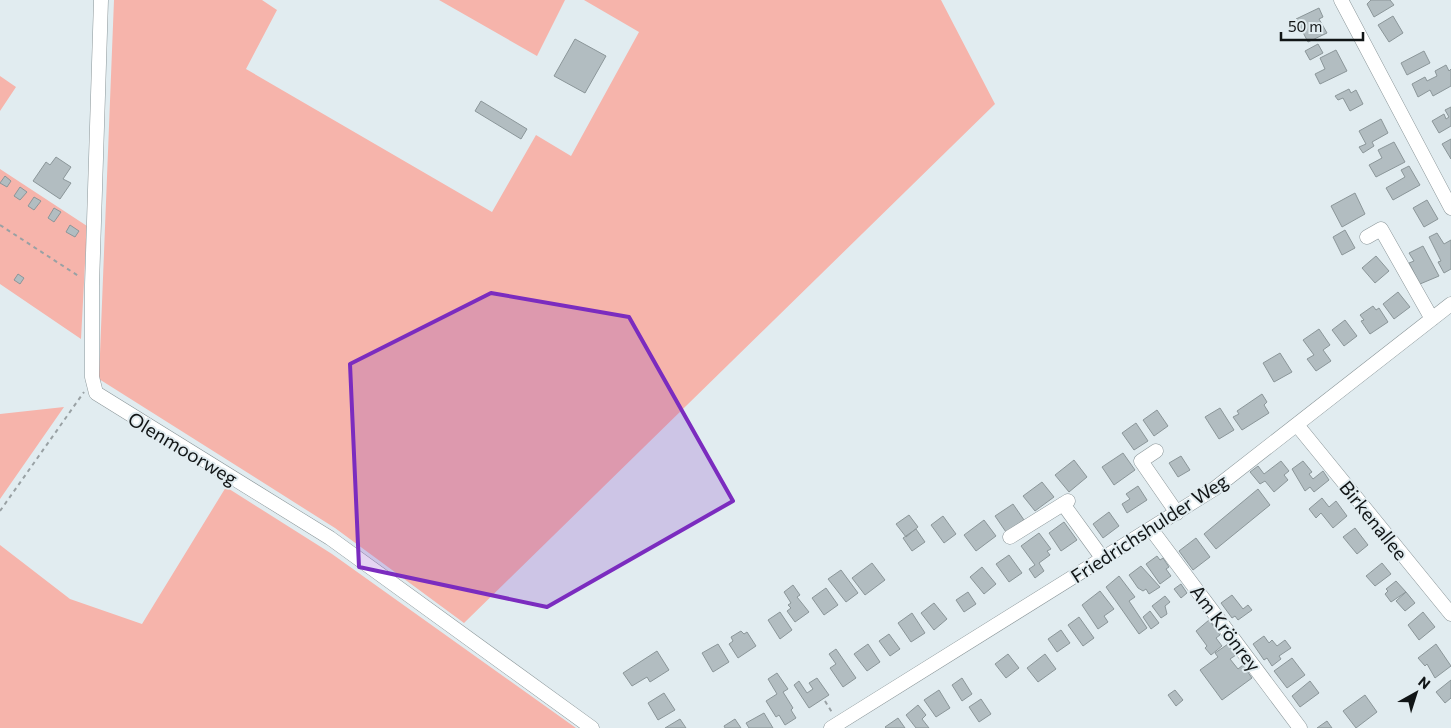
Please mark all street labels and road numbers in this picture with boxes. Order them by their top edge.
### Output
street label: Olenmoorweg [124,406,242,490]
street label: Friedrichshulder Weg [1066,469,1232,587]
street label: Birkenallee [1335,476,1413,564]
street label: Am Krönrey [1186,580,1266,676]

